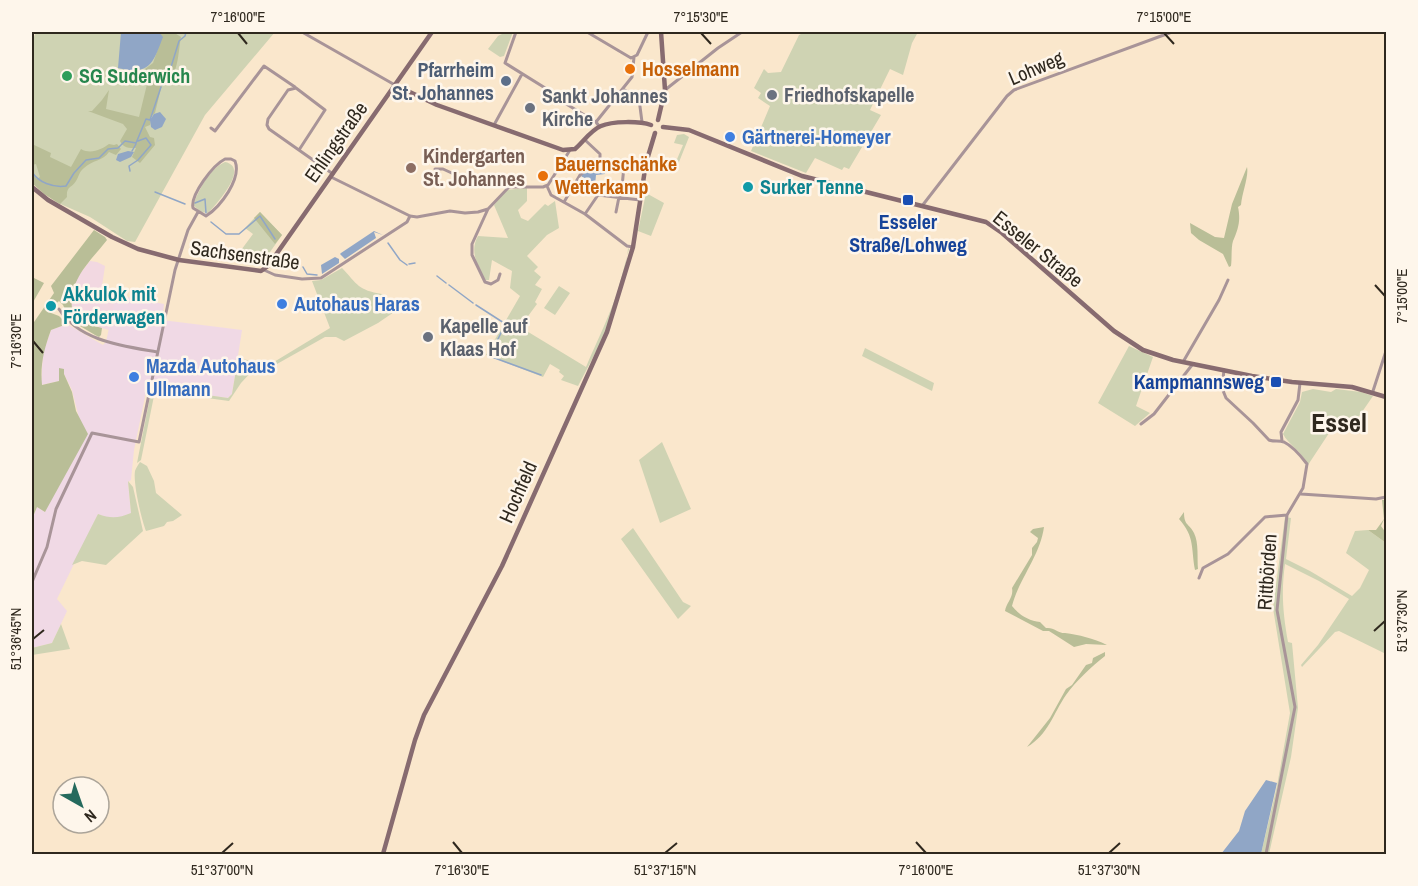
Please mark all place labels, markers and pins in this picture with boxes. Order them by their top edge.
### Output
place label: Hosselmann [642,55,740,82]
place label: Pfarrheim St. Johannes [392,56,494,106]
place label: SG Suderwich [79,62,190,89]
marker: Hosselmann [623,62,637,76]
marker: SG Suderwich [60,69,74,83]
marker: Pfarrheim St. Johannes [499,74,513,88]
place label: Friedhofskapelle [784,81,914,108]
place label: Sankt Johannes Kirche [542,82,668,132]
marker: Friedhofskapelle [765,88,779,102]
marker: Sankt Johannes Kirche [523,101,537,115]
place label: Gärtnerei-Homeyer [742,123,891,150]
marker: Gärtnerei-Homeyer [723,130,737,144]
place label: Kindergarten St. Johannes [423,142,525,192]
place label: Bauernschänke Wetterkamp [555,150,677,200]
marker: Kindergarten St. Johannes [404,161,418,175]
marker: Bauernschänke Wetterkamp [536,169,550,183]
place label: Surker Tenne [760,173,864,200]
marker: Surker Tenne [741,180,755,194]
marker: Esseler Straße/Lohweg [901,193,915,207]
place label: Esseler Straße/Lohweg [849,208,967,258]
place label: Akkulok mit Förderwagen [63,280,165,330]
place label: Autohaus Haras [294,290,420,317]
marker: Autohaus Haras [275,297,289,311]
marker: Akkulok mit Förderwagen [44,299,58,313]
place label: Kapelle auf Klaas Hof [440,312,528,362]
marker: Kapelle auf Klaas Hof [421,330,435,344]
place label: Mazda Autohaus Ullmann [146,352,276,402]
place label: Kampmannsweg [1134,368,1264,395]
marker: Mazda Autohaus Ullmann [127,370,141,384]
marker: Kampmannsweg [1269,375,1283,389]

